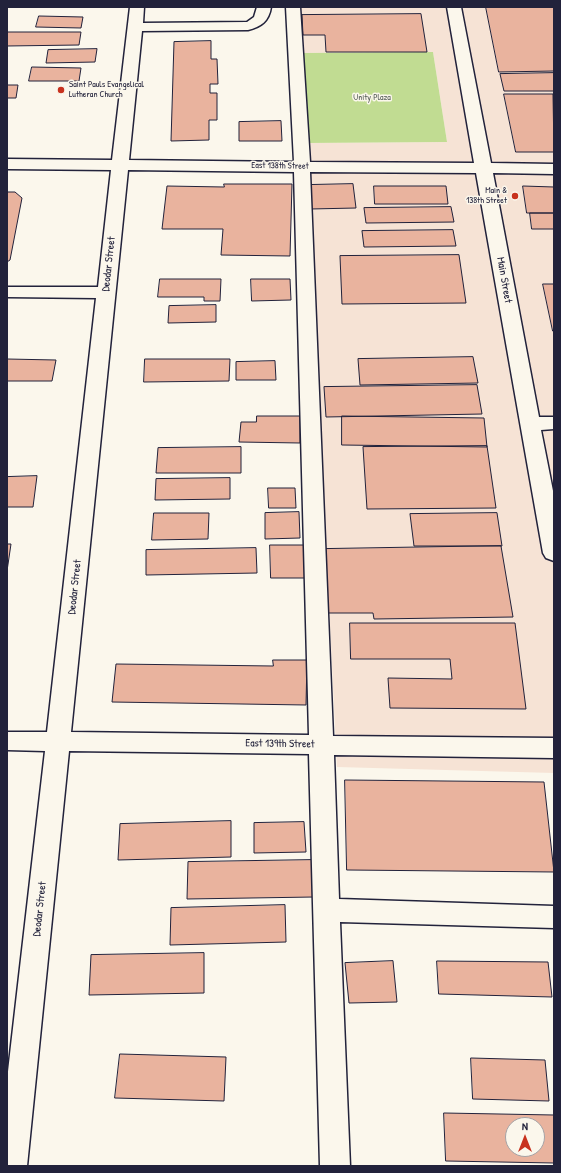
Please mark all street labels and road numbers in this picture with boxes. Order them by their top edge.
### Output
street label: East 138th Street [251,160,309,172]
street label: Deodar Street [100,236,118,292]
street label: Main Street [493,256,515,304]
street label: Deodar Street [66,559,84,615]
street label: East 139th Street [245,737,315,751]
street label: Deodar Street [31,881,49,937]

